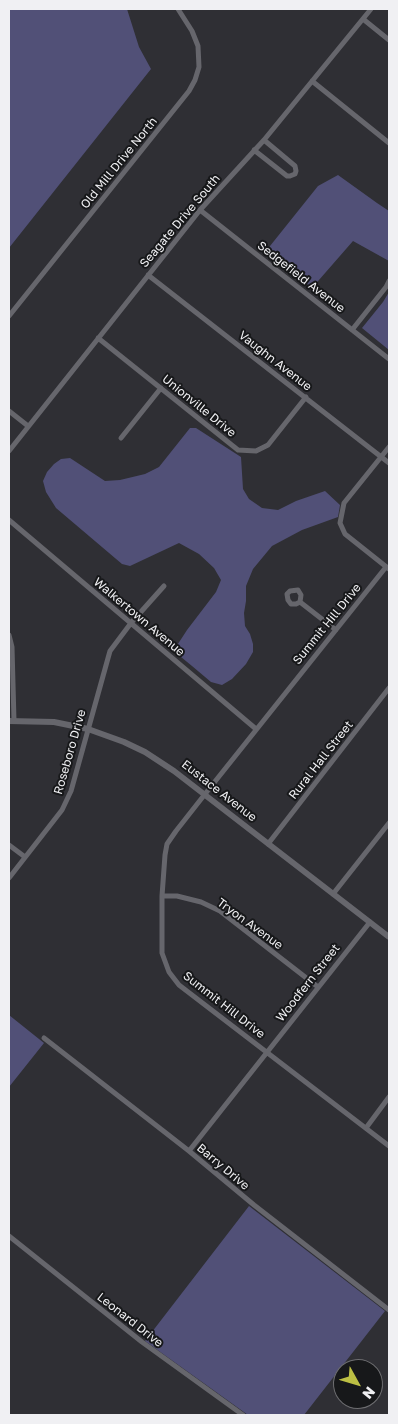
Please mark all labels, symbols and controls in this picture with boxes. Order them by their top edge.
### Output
street label: Old Mill Drive North [78,114,160,212]
street label: Seagate Drive South [137,171,223,271]
street label: Sedgefield Avenue [254,238,348,316]
street label: Vaughn Avenue [236,328,314,394]
street label: Unionville Drive [159,372,239,440]
street label: Walkertown Avenue [91,575,187,659]
street label: Summit Hill Drive [290,581,364,667]
street label: Roseboro Drive [51,708,89,796]
street label: Rural Hall Street [286,718,356,802]
street label: Eustace Avenue [179,757,259,825]
street label: Tryon Avenue [214,895,286,953]
street label: Woodfern Street [273,941,343,1025]
street label: Summit Hill Drive [180,969,268,1041]
street label: Barry Drive [194,1141,252,1193]
street label: Leonard Drive [94,1290,166,1350]
north arrow [333,1359,383,1409]
text: N [359,1384,379,1403]

